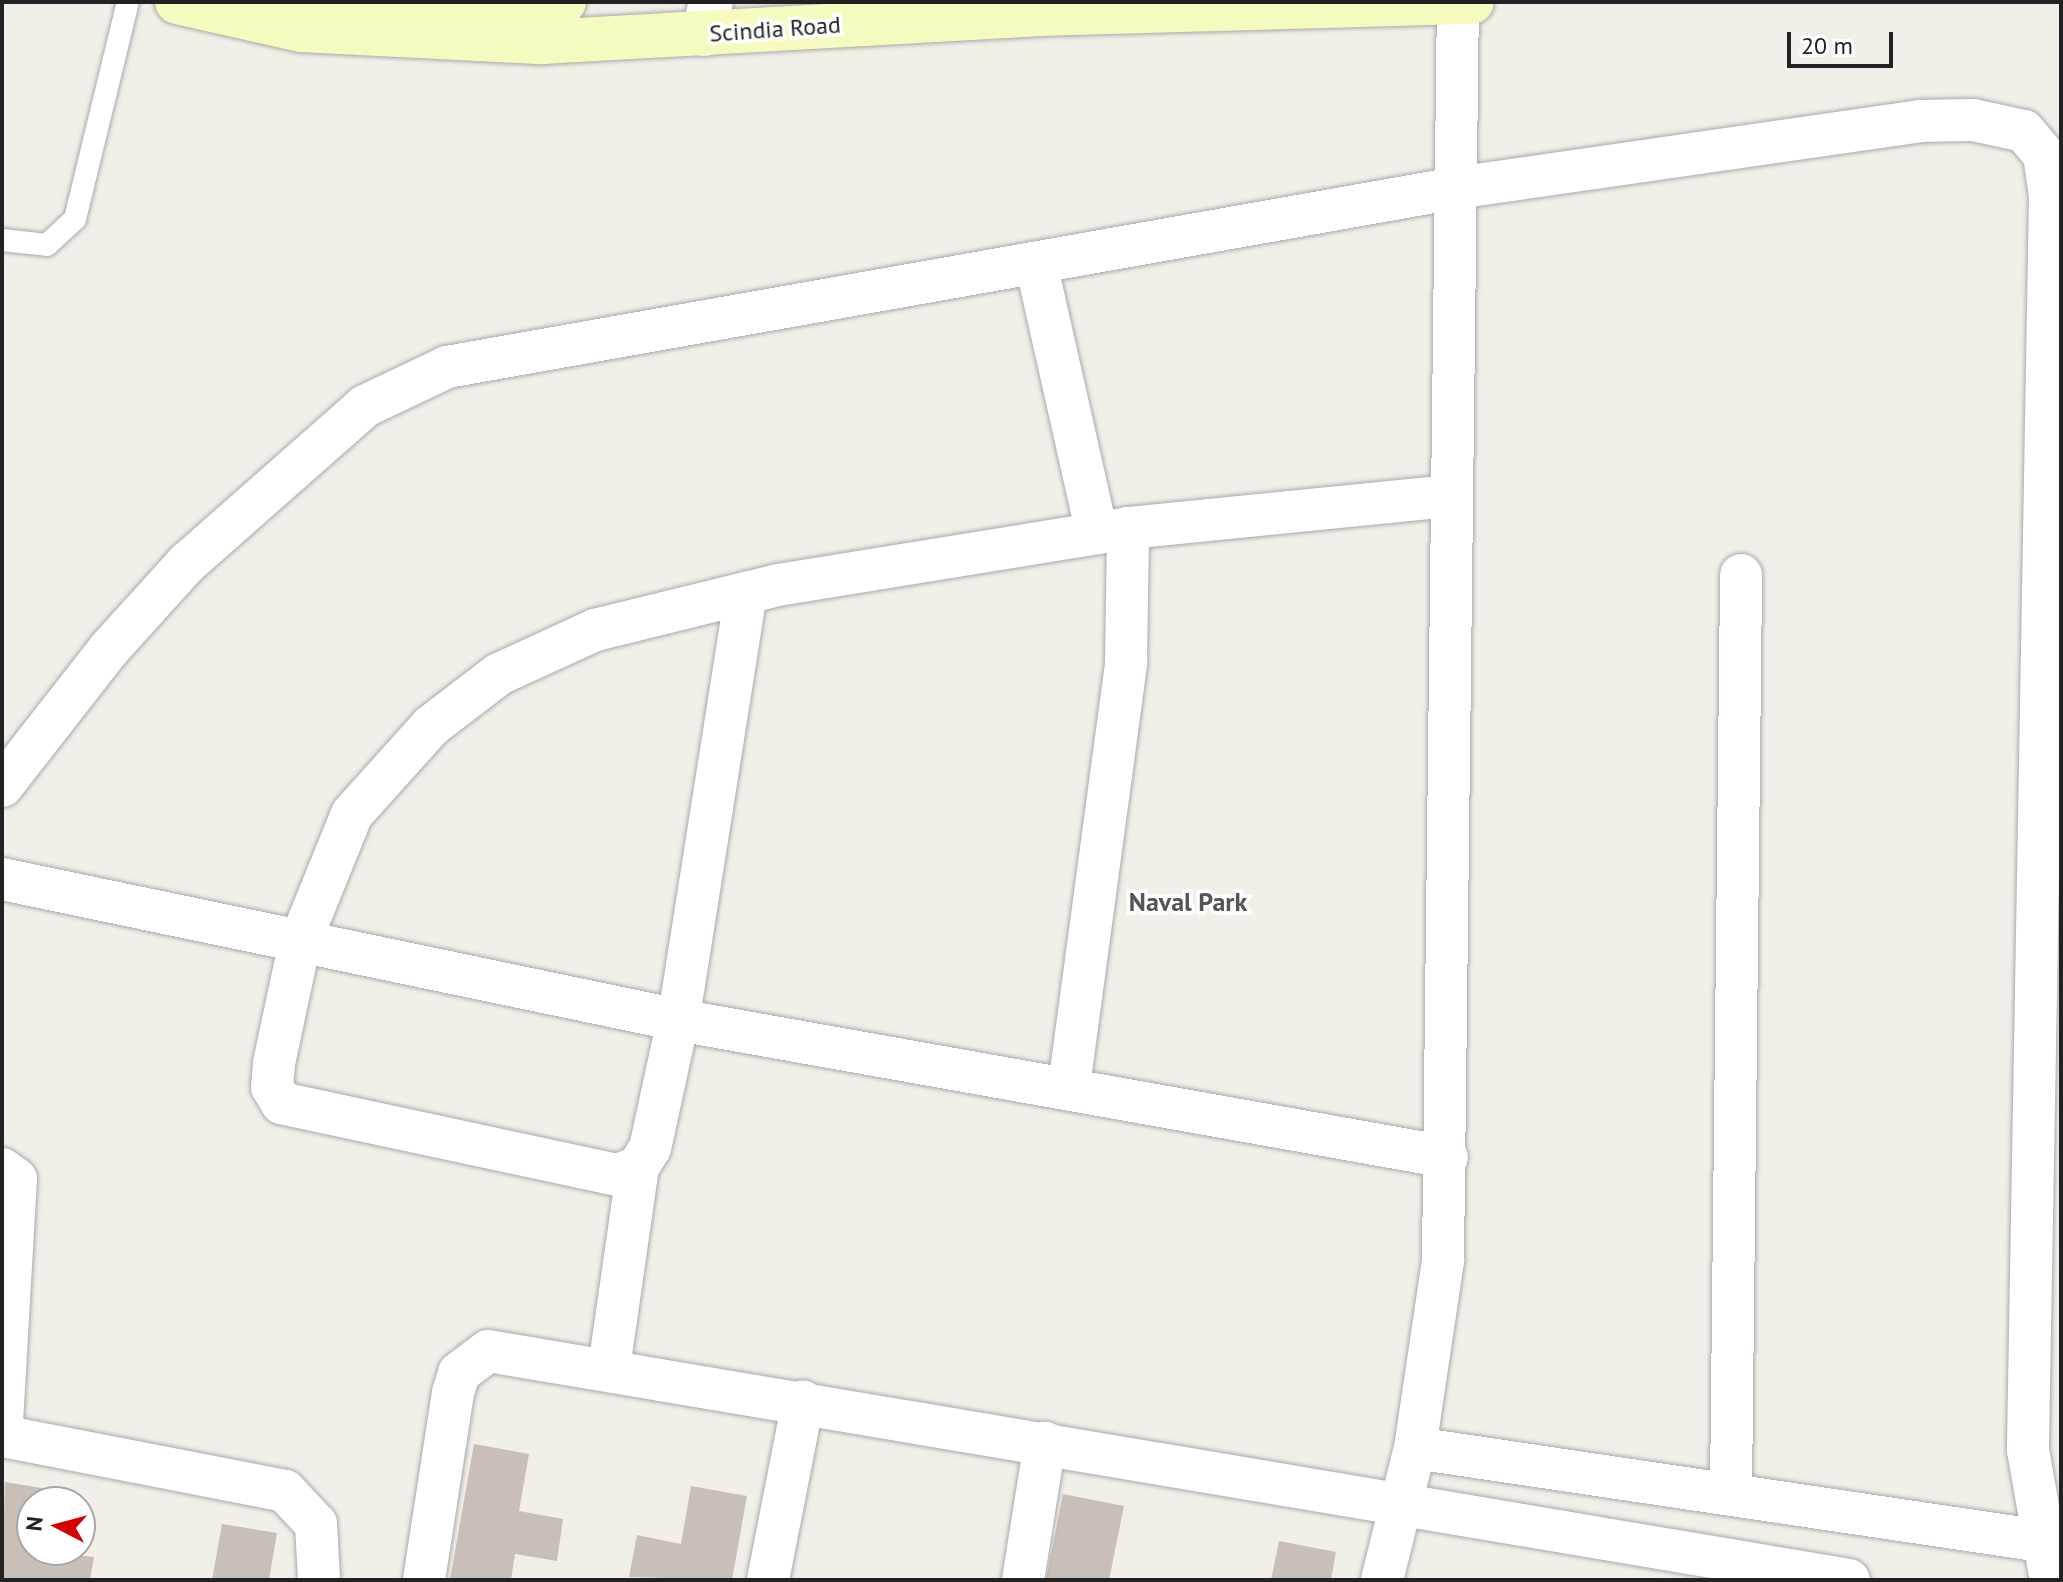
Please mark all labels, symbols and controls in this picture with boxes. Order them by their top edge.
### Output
street label: Scindia Road [708,10,842,48]
scale bar [1791,16,1897,66]
text: 20 m [1801,30,1853,61]
district label: Naval Park [1129,886,1247,918]
north arrow [16,1486,96,1566]
text: N [19,1515,49,1532]

